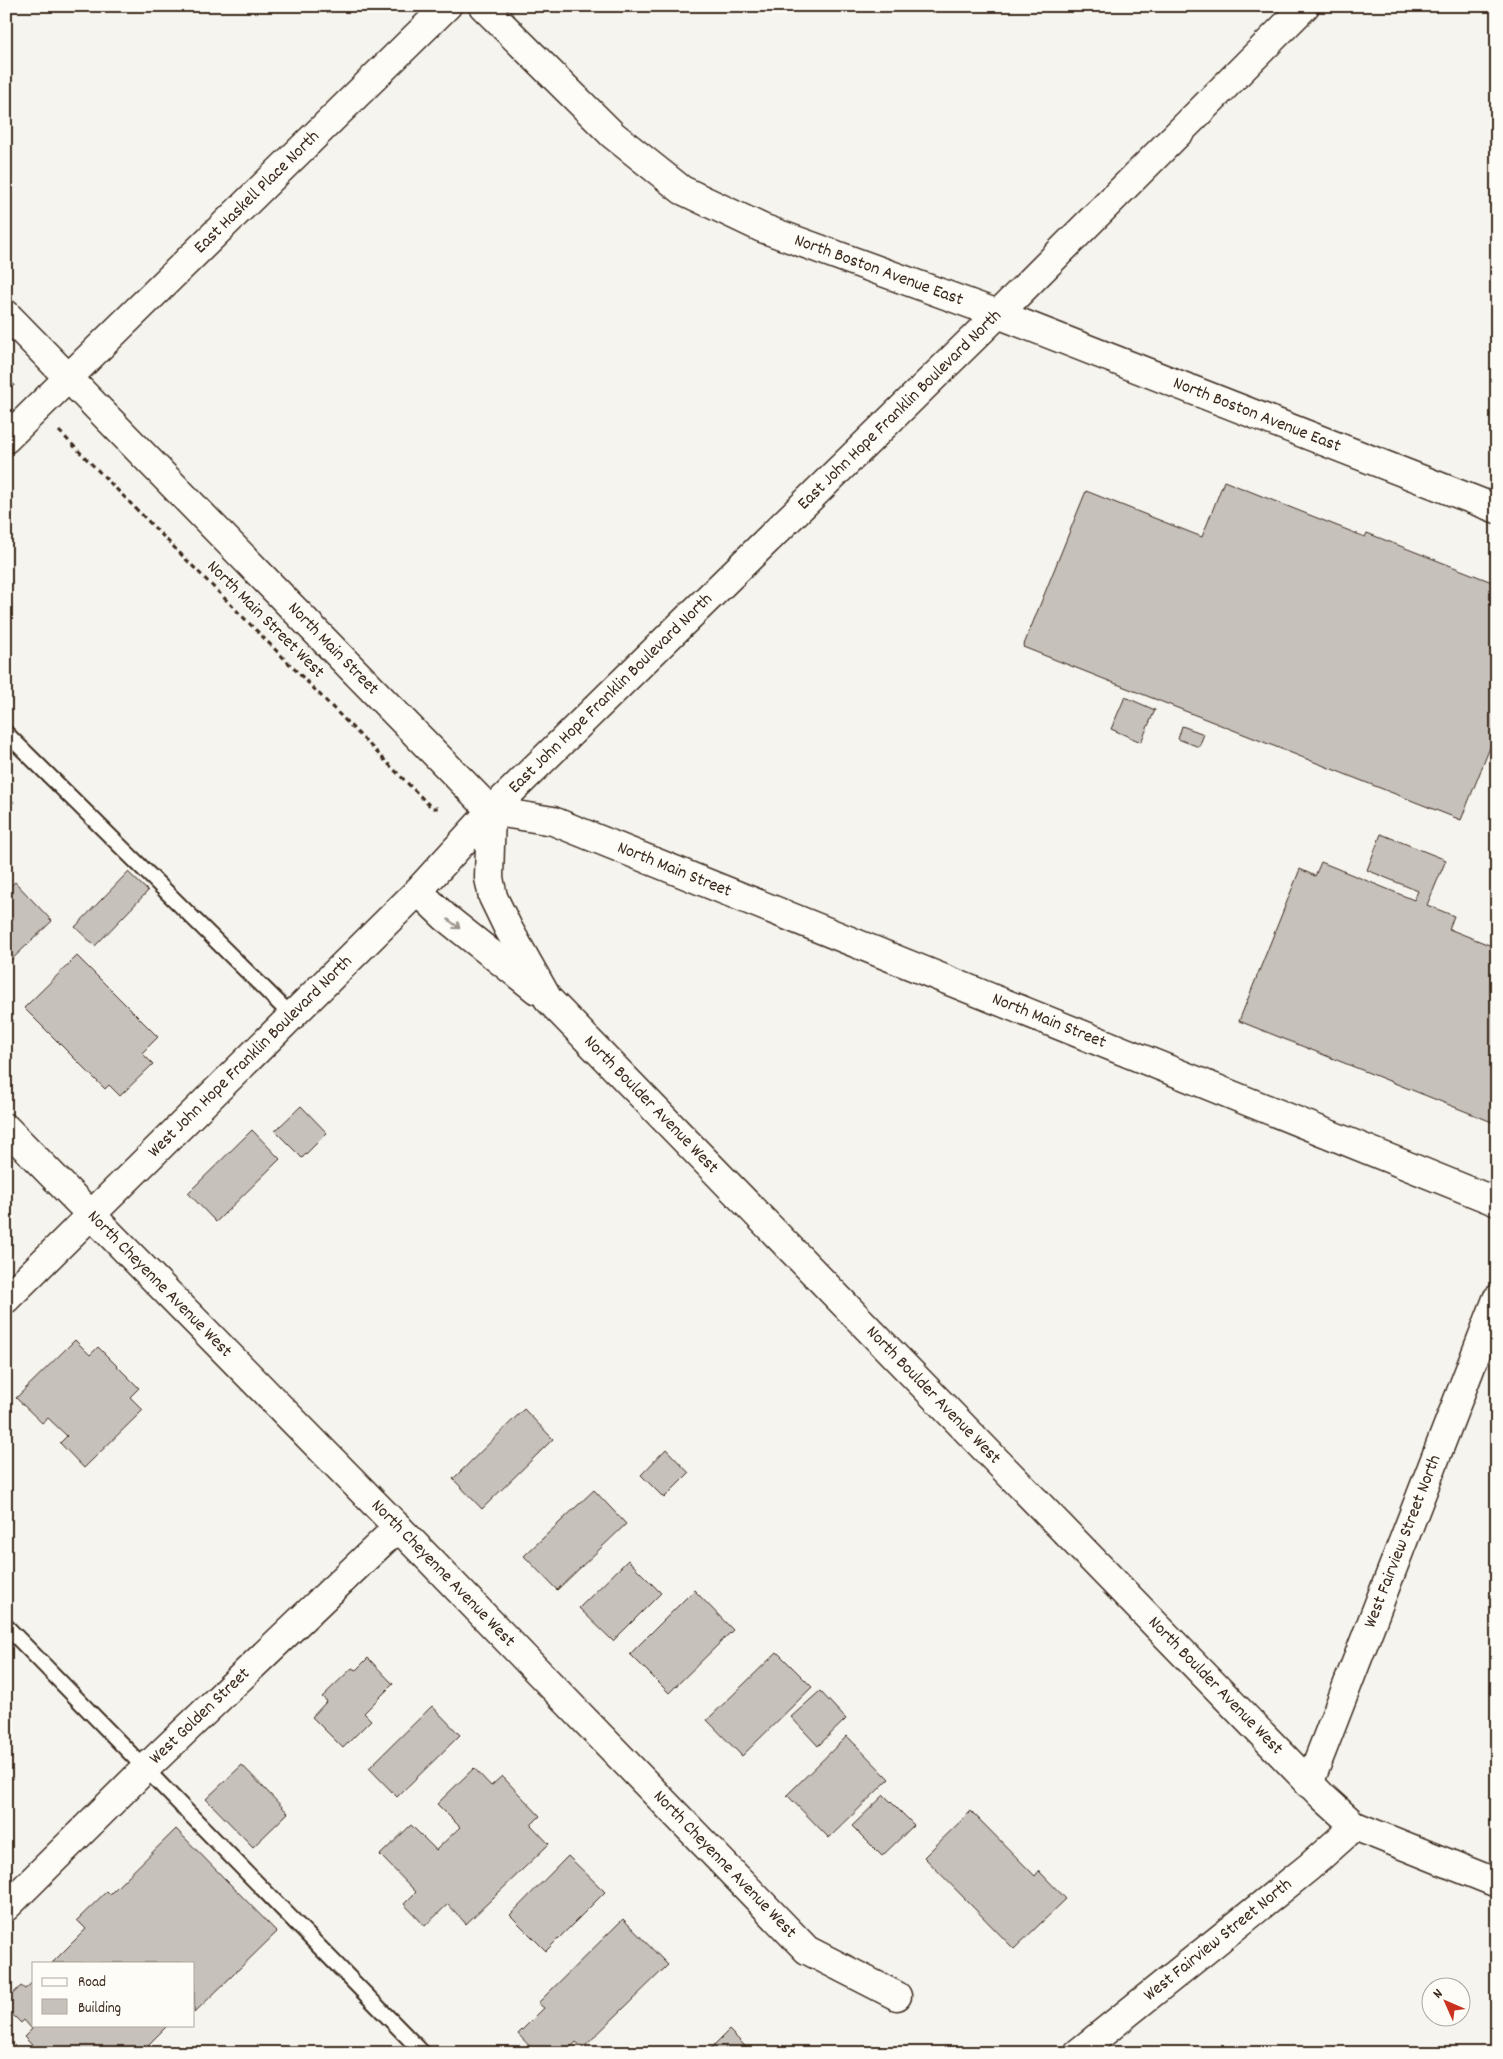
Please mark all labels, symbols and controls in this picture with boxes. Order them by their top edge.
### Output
street label: East Haskell Place North [189,125,326,260]
street label: North Boston Avenue East [791,228,967,313]
street label: East John Hope Franklin Boulevard North [792,304,1008,516]
street label: North Boston Avenue East [1169,371,1345,459]
street label: North Main Street West [200,555,330,685]
street label: East John Hope Franklin Boulevard North [503,588,719,799]
street label: North Main Street [282,597,384,701]
street label: North Main Street [613,836,735,904]
one-way arrow [447,919,460,930]
street label: West John Hope Franklin Boulevard North [143,950,358,1164]
street label: North Main Street [988,987,1110,1056]
street label: North Boulder Avenue West [578,1030,724,1180]
street label: North Cheyenne Avenue West [81,1205,238,1364]
street label: North Boulder Avenue West [860,1321,1006,1471]
street label: West Fairview Street North [1358,1451,1448,1632]
street label: North Cheyenne Avenue West [365,1494,521,1653]
street label: North Boulder Avenue West [1142,1611,1289,1761]
street label: West Golden Street [144,1662,256,1771]
street label: North Cheyenne Avenue West [647,1785,802,1945]
street label: West Fairview Street North [1139,1873,1298,2008]
legend [32,1962,195,2026]
text: Road [78,1972,106,1994]
north arrow [1420,1976,1470,2026]
text: N [1429,1985,1448,2004]
text: Building [78,1998,121,2020]

